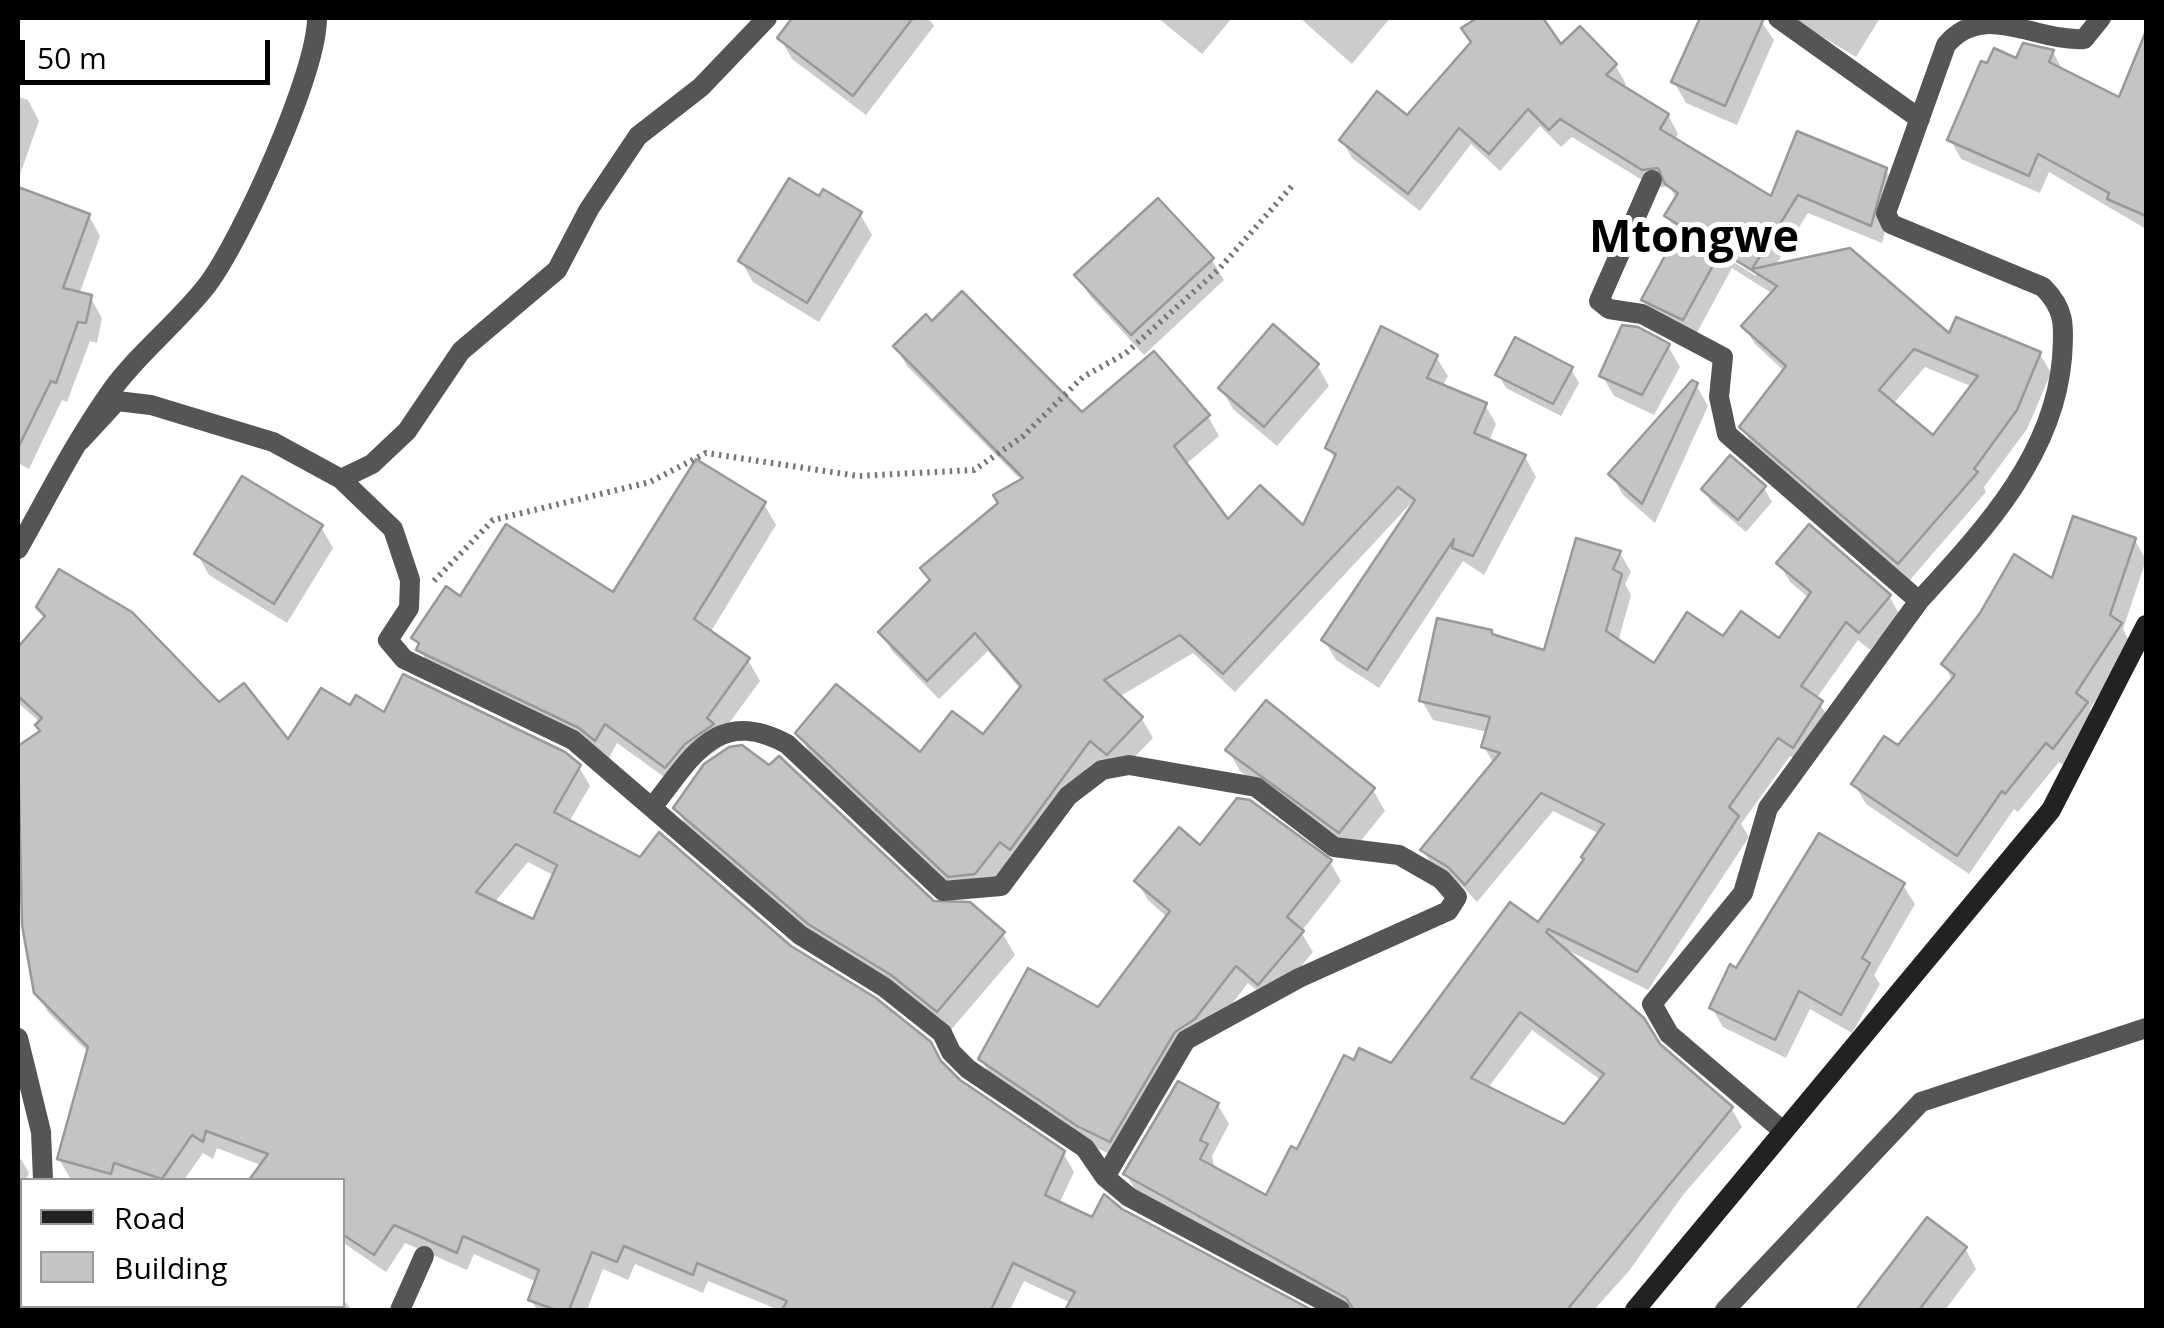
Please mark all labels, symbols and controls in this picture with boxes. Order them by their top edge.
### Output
scale bar [25,20,275,82]
text: 50 m [37,37,107,78]
district label: Mtongwe [1589,212,1799,266]
legend [20,1178,345,1308]
text: Road [114,1197,186,1238]
text: Building [114,1247,228,1288]

